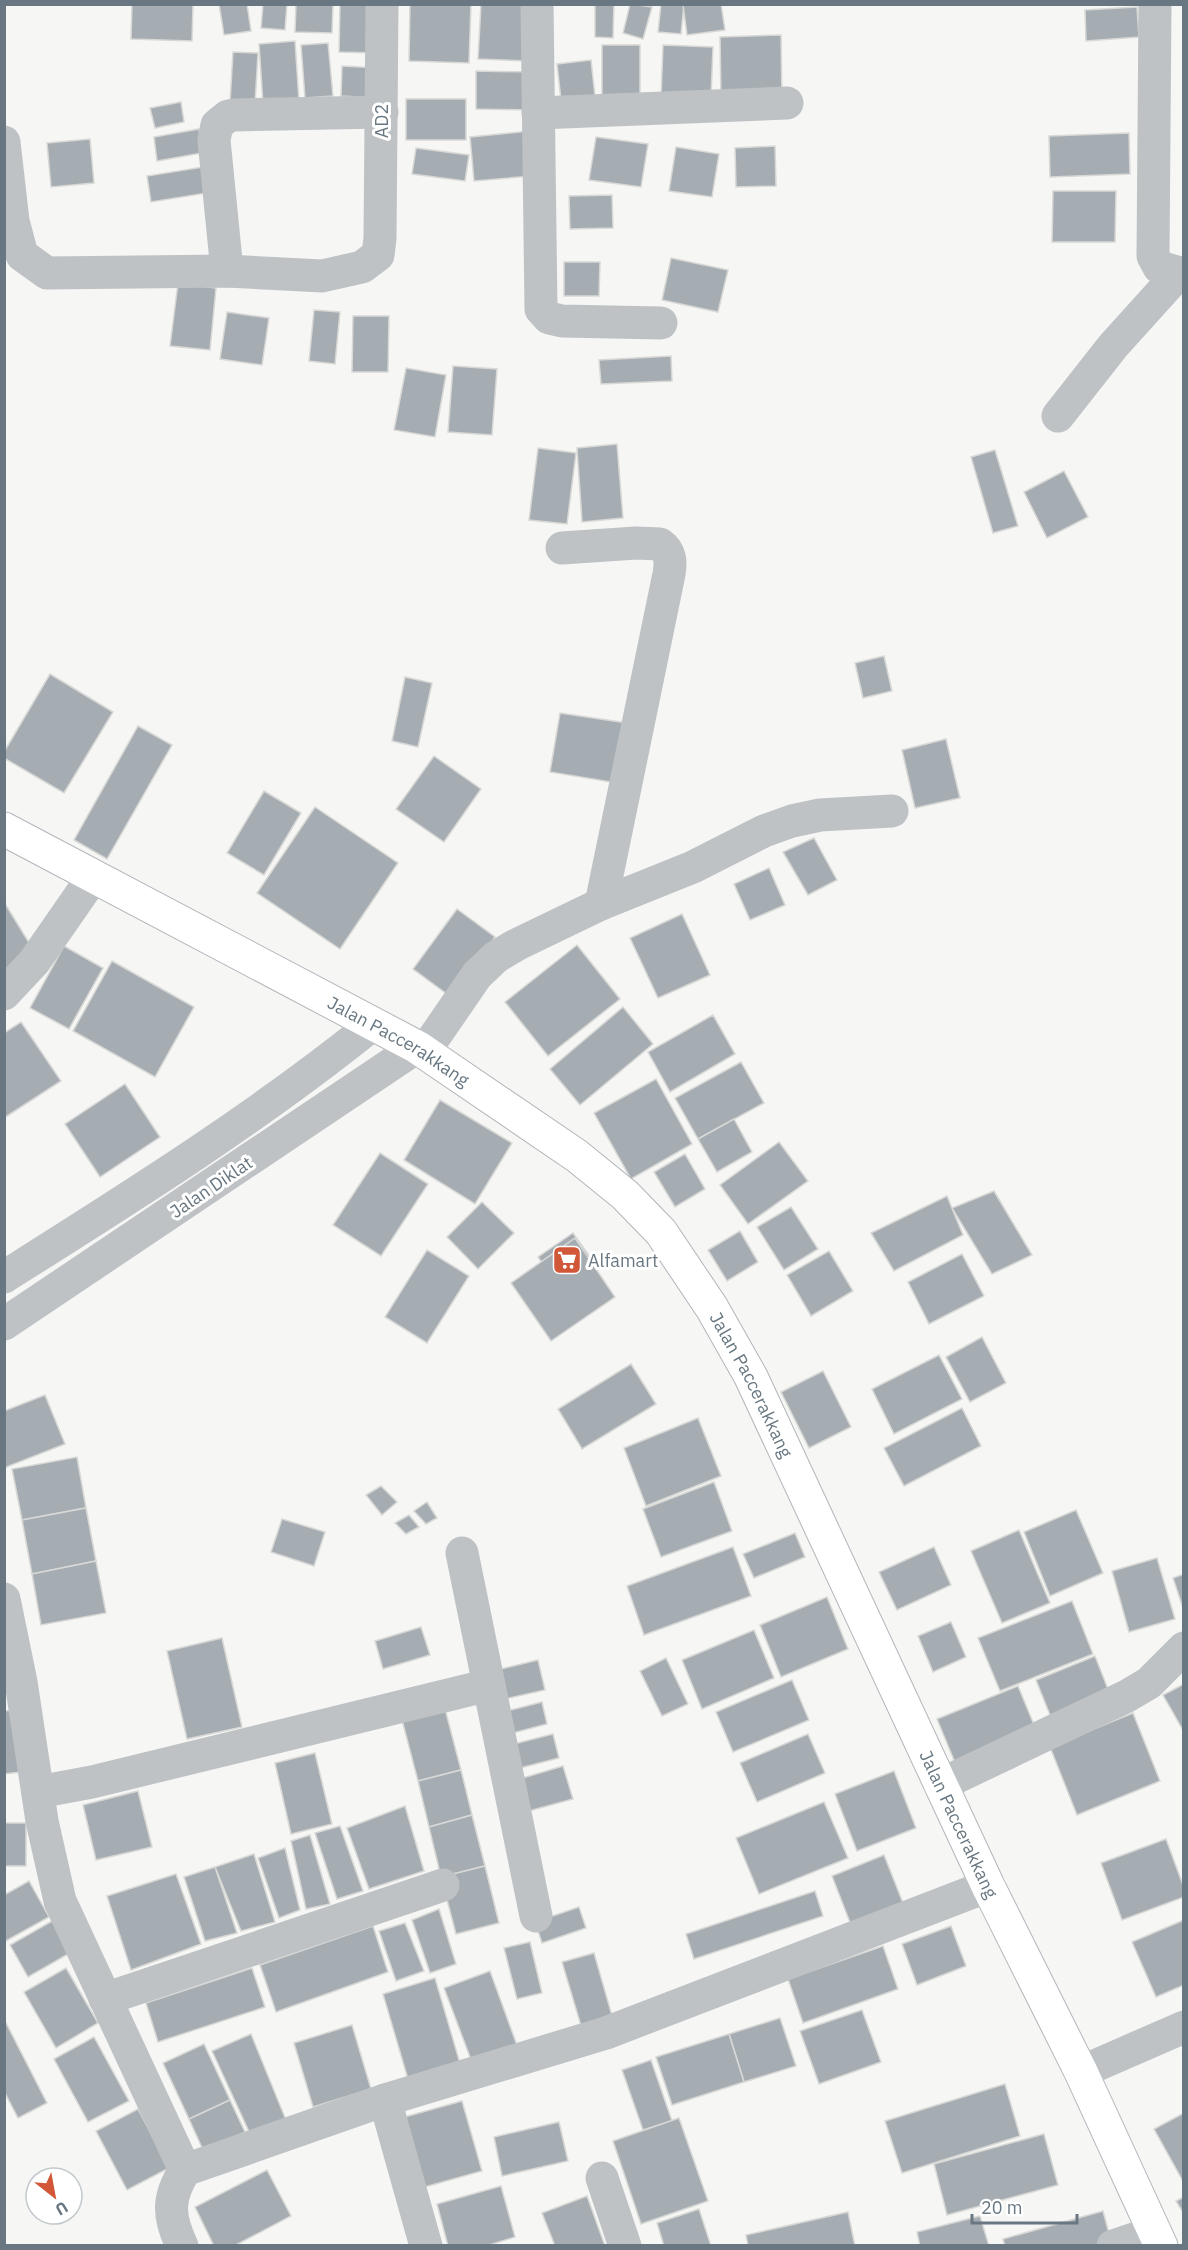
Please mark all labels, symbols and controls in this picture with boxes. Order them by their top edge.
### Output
street label: AD2 [370,104,393,138]
street label: Jalan Paccerakkang [324,991,474,1091]
street label: Jalan Diklat [165,1151,257,1223]
supermarket icon: Alfamart [551,1244,583,1276]
place label: Alfamart [588,1249,658,1272]
street label: Jalan Paccerakkang [705,1308,799,1461]
street label: Jalan Paccerakkang [915,1746,1004,1902]
north arrow [24,2166,84,2226]
scale bar [972,2187,1077,2225]
text: 20 m [981,2196,1023,2219]
text: U [52,2197,72,2220]

